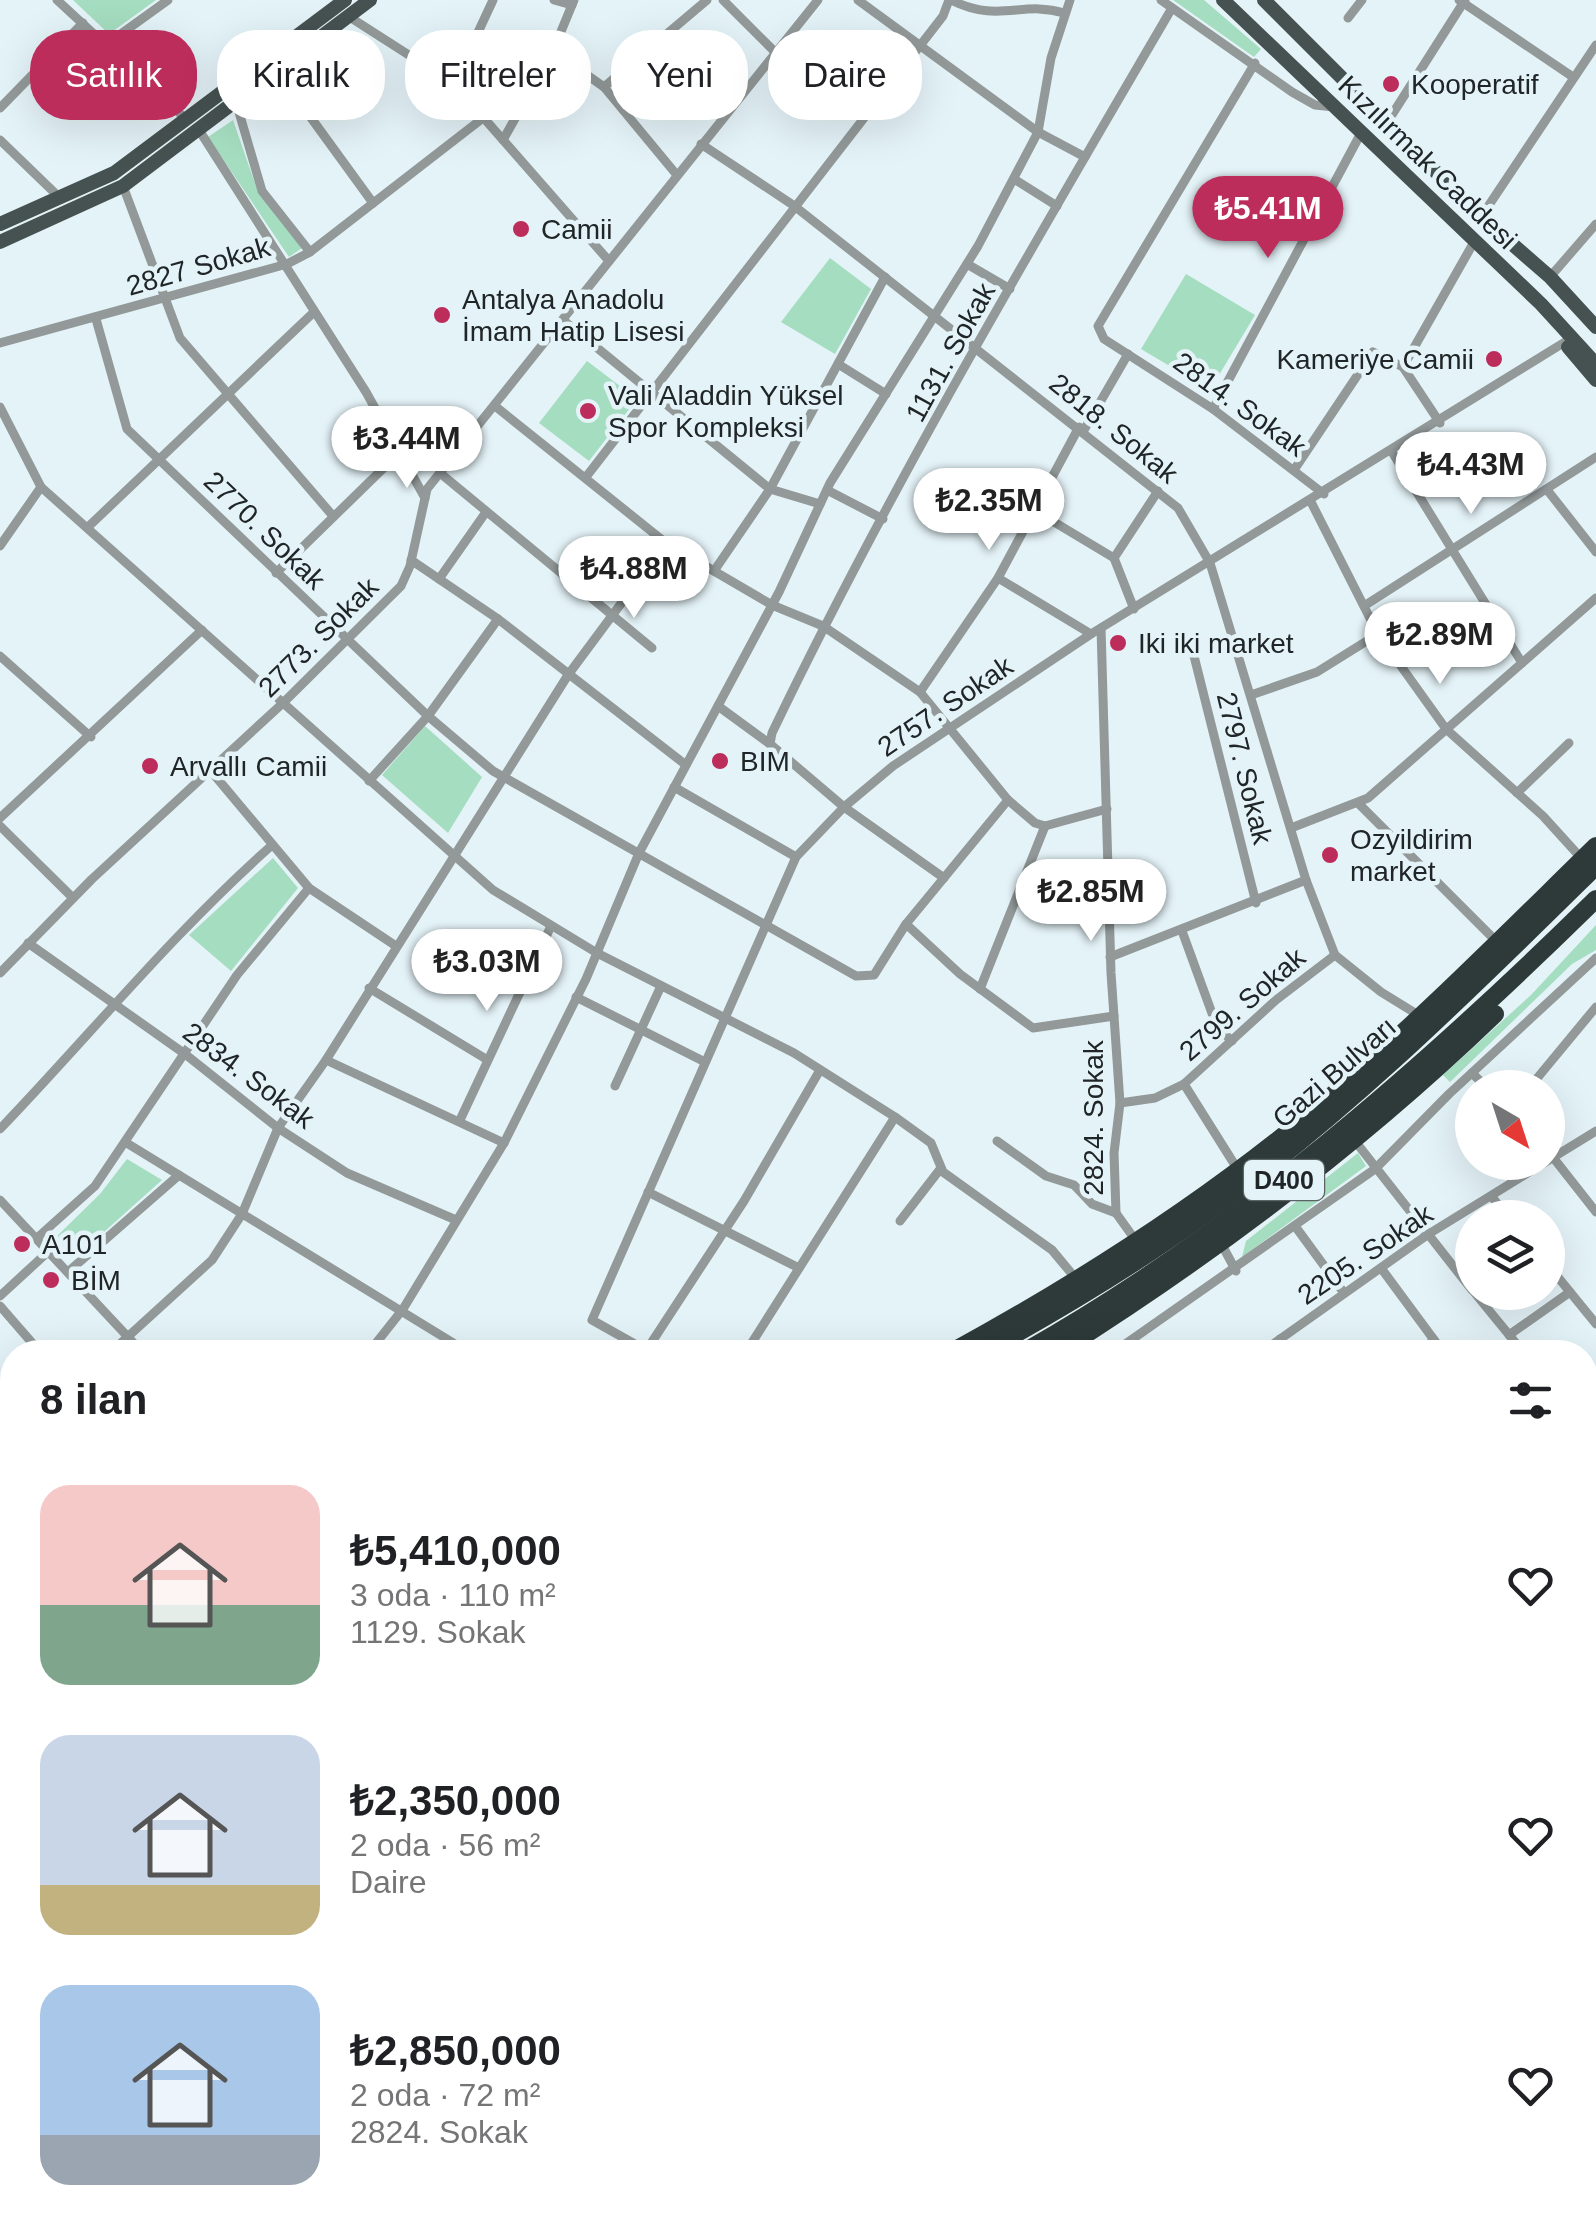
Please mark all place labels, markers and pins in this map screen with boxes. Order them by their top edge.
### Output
place label: Kooperatif [1411,69,1539,100]
marker: Kooperatif [1380,73,1402,95]
pin: ₺5.41M [1187,176,1349,261]
place label: Camii [541,214,613,245]
marker: Camii [510,218,532,240]
place label: Antalya Anadolu İmam Hatip Lisesi [462,284,685,347]
marker: Antalya Anadolu İmam Hatip Lisesi [431,304,453,326]
place label: Kameriye Camii [1276,344,1474,375]
marker: Kameriye Camii [1483,348,1505,370]
place label: Vali Aladdin Yüksel Spor Kompleksi [608,380,844,443]
marker: Vali Aladdin Yüksel Spor Kompleksi [577,400,599,422]
pin: ₺3.44M [326,406,488,491]
pin: ₺4.43M [1390,432,1552,517]
pin: ₺2.35M [908,468,1070,553]
pin: ₺4.88M [553,536,715,621]
pin: ₺2.89M [1359,602,1521,687]
place label: Iki iki market [1138,628,1294,659]
marker: Iki iki market [1107,632,1129,654]
place label: BIM [740,746,790,777]
marker: BIM [709,750,731,772]
place label: Arvallı Camii [170,751,327,782]
marker: Arvallı Camii [139,755,161,777]
place label: Ozyildirim market [1350,824,1473,887]
marker: Ozyildirim market [1319,844,1341,866]
pin: ₺2.85M [1010,859,1172,944]
pin: ₺3.03M [406,929,568,1014]
place label: A101 [42,1229,107,1260]
marker: A101 [11,1233,33,1255]
place label: BİM [71,1265,121,1296]
marker: BİM [40,1269,62,1291]

